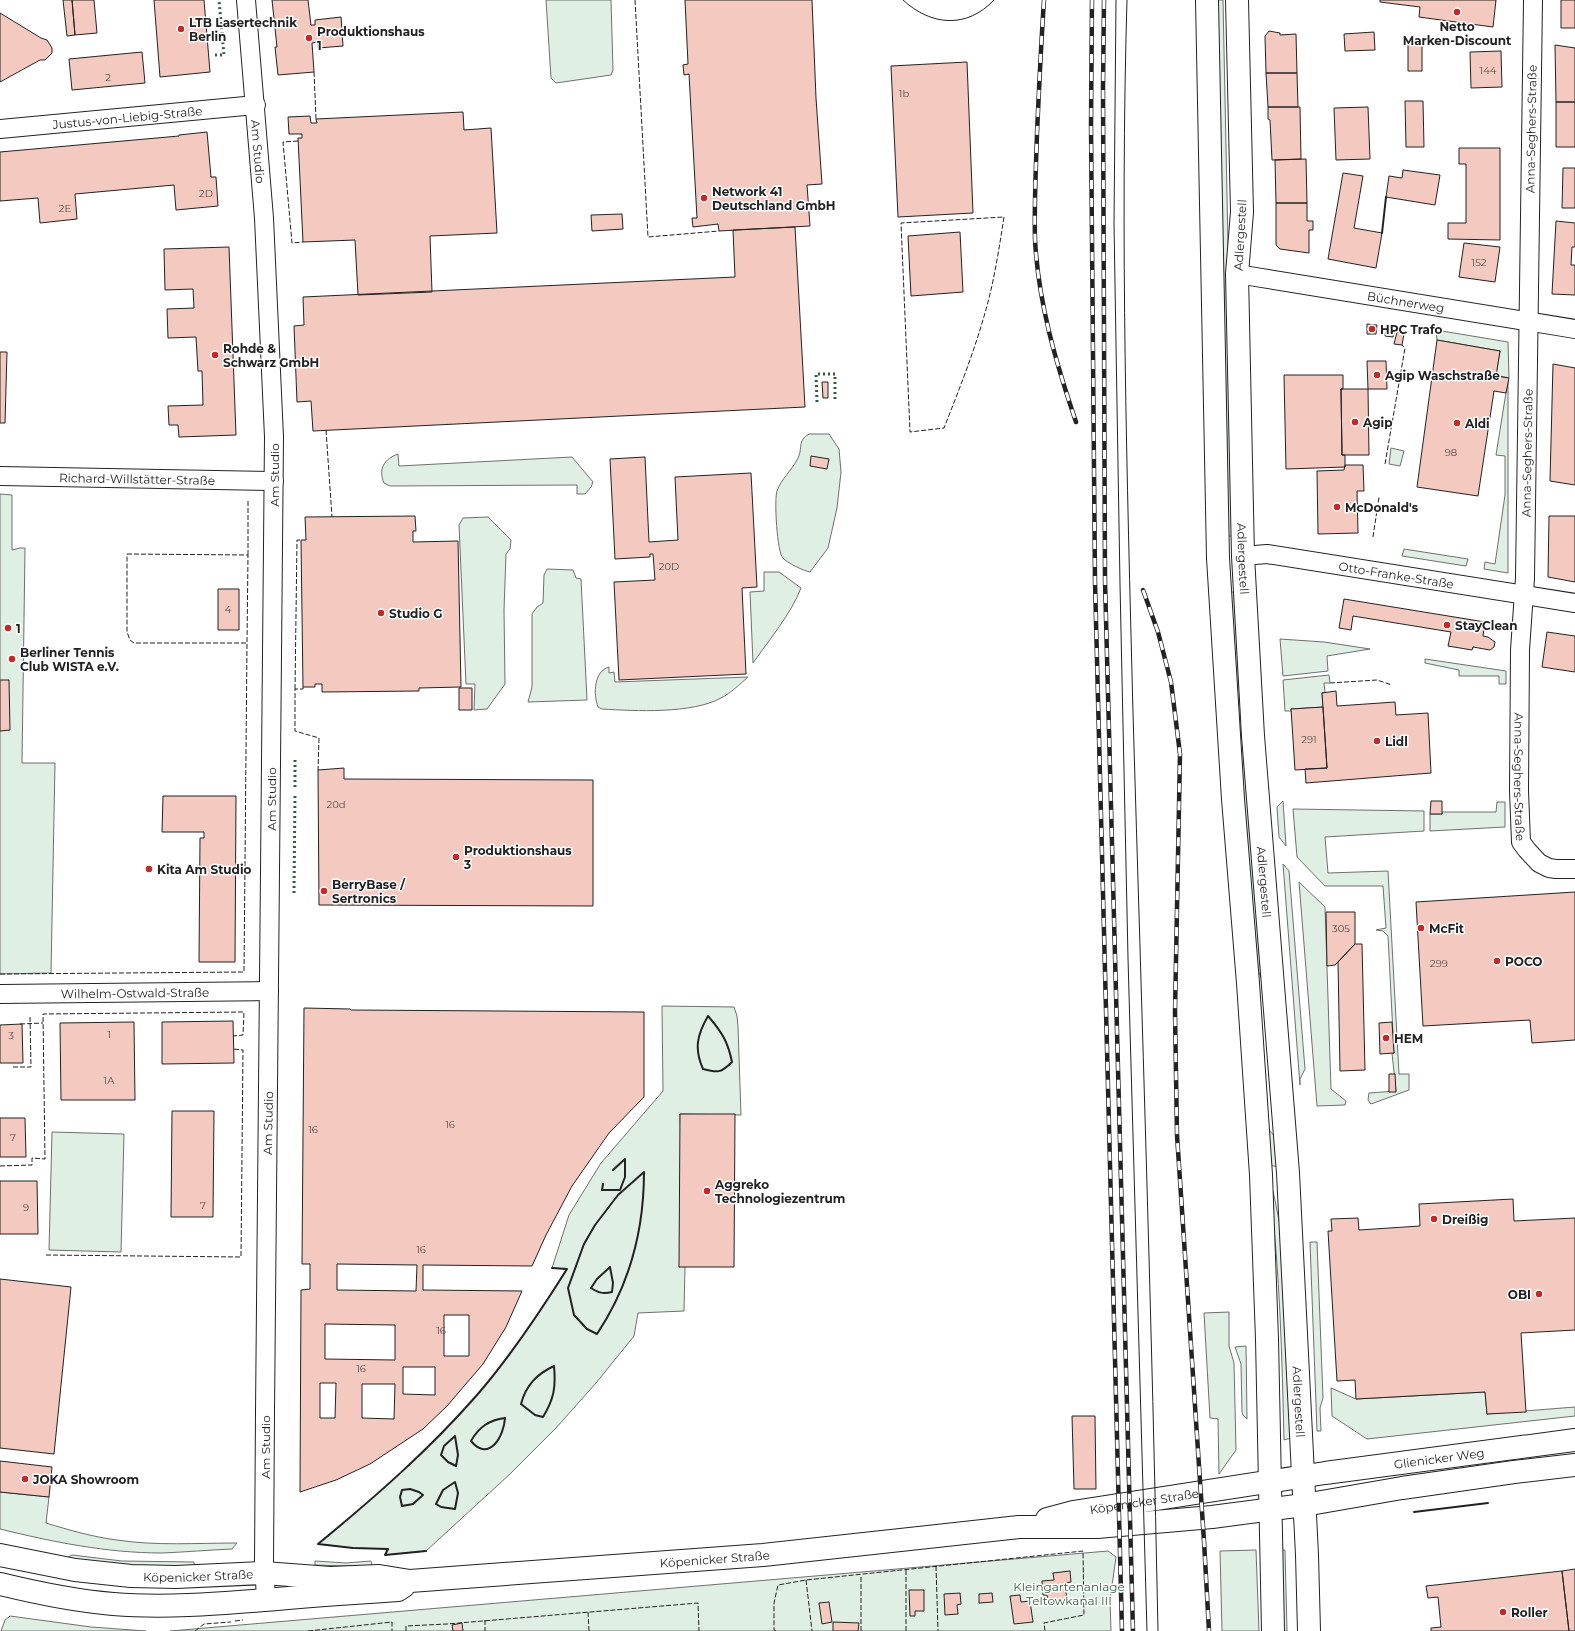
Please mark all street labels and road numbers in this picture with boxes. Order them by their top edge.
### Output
street label: Anna-Seghers-Straße [1522,65,1540,193]
street label: Justus-von-Liebig-Straße [51,103,203,132]
street label: Am Studio [248,119,269,184]
street label: Adlergestell [1231,199,1249,271]
street label: Büchnerweg [1366,288,1446,315]
street label: Anna-Seghers-Straße [1518,389,1536,517]
street label: Am Studio [267,443,282,507]
street label: Richard-Willstätter-Straße [59,470,215,487]
street label: Adlergestell [1235,523,1253,595]
street label: Otto-Franke-Straße [1338,558,1455,591]
street label: Anna-Seghers-Straße [1511,712,1528,841]
street label: Am Studio [264,767,279,831]
street label: Adlergestell [1254,846,1275,918]
street label: Wilhelm-Ostwald-Straße [61,984,209,1001]
street label: Am Studio [260,1091,276,1155]
street label: Adlergestell [1290,1366,1309,1438]
street label: Am Studio [258,1415,273,1479]
street label: Glienicker Weg [1393,1445,1485,1471]
street label: Köpenicker Straße [1089,1485,1200,1517]
street label: Köpenicker Straße [659,1547,770,1570]
street label: Köpenicker Straße [143,1566,254,1585]

